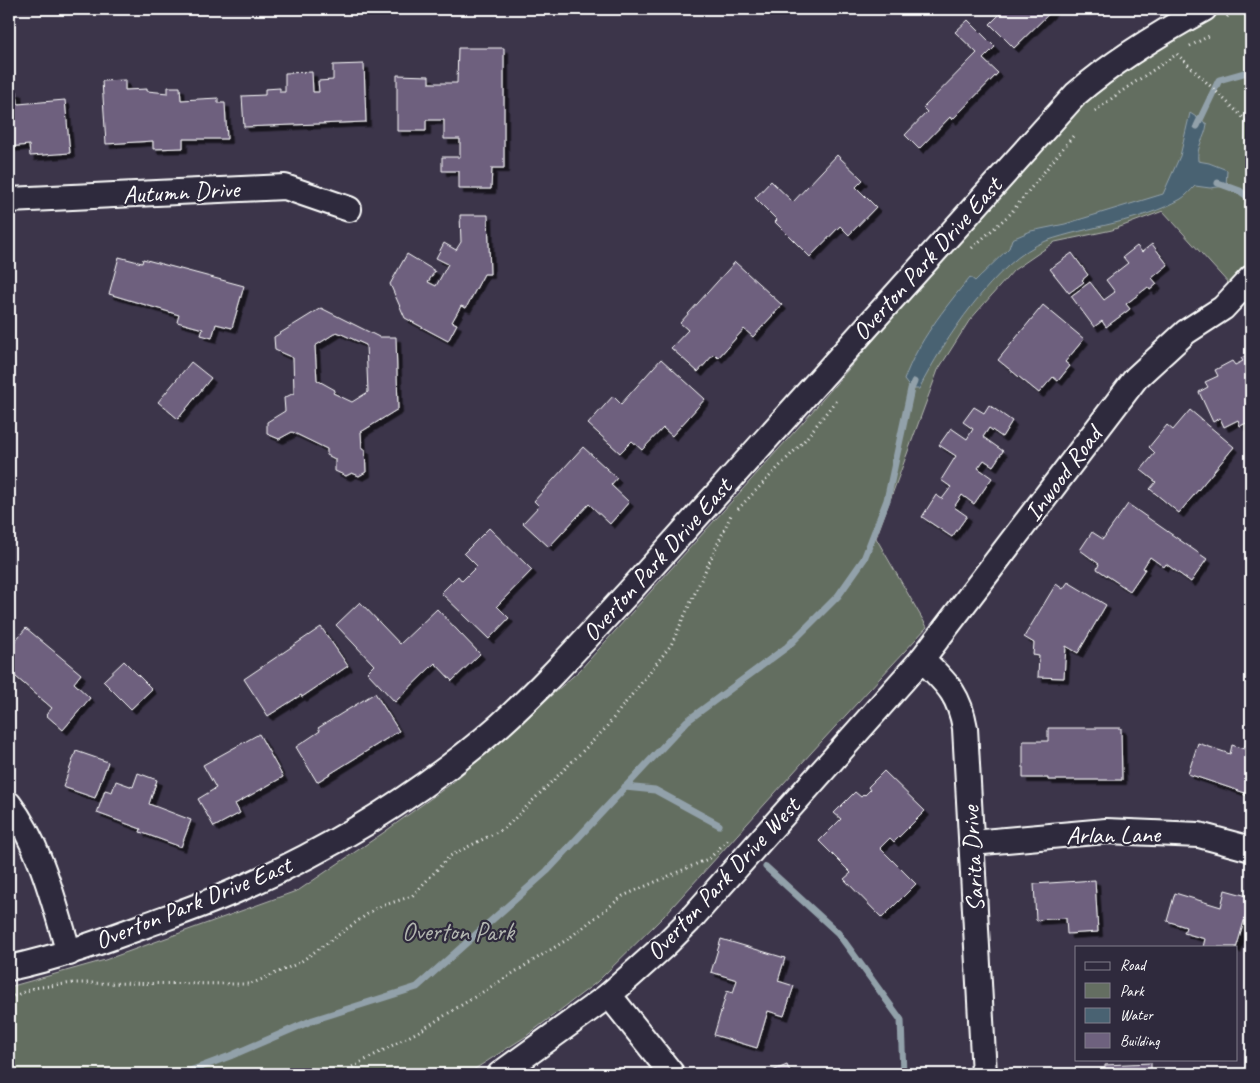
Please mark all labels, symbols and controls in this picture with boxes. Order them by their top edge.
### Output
street label: Overton Park Drive East [845,169,1011,347]
street label: Autumn Drive [122,173,242,211]
street label: Inwood Road [1017,417,1111,528]
street label: Overton Park Drive East [575,470,741,648]
street label: Overton Park Drive West [639,789,809,967]
street label: Sarita Drive [954,803,992,913]
street label: Arlan Lane [1066,818,1162,852]
street label: Overton Park Drive East [90,848,298,957]
park label: Overton Park [402,916,516,948]
legend [1075,946,1238,1060]
text: Road [1120,956,1147,975]
text: Park [1120,982,1145,1001]
text: Water [1120,1006,1154,1025]
text: Building [1120,1032,1160,1051]

